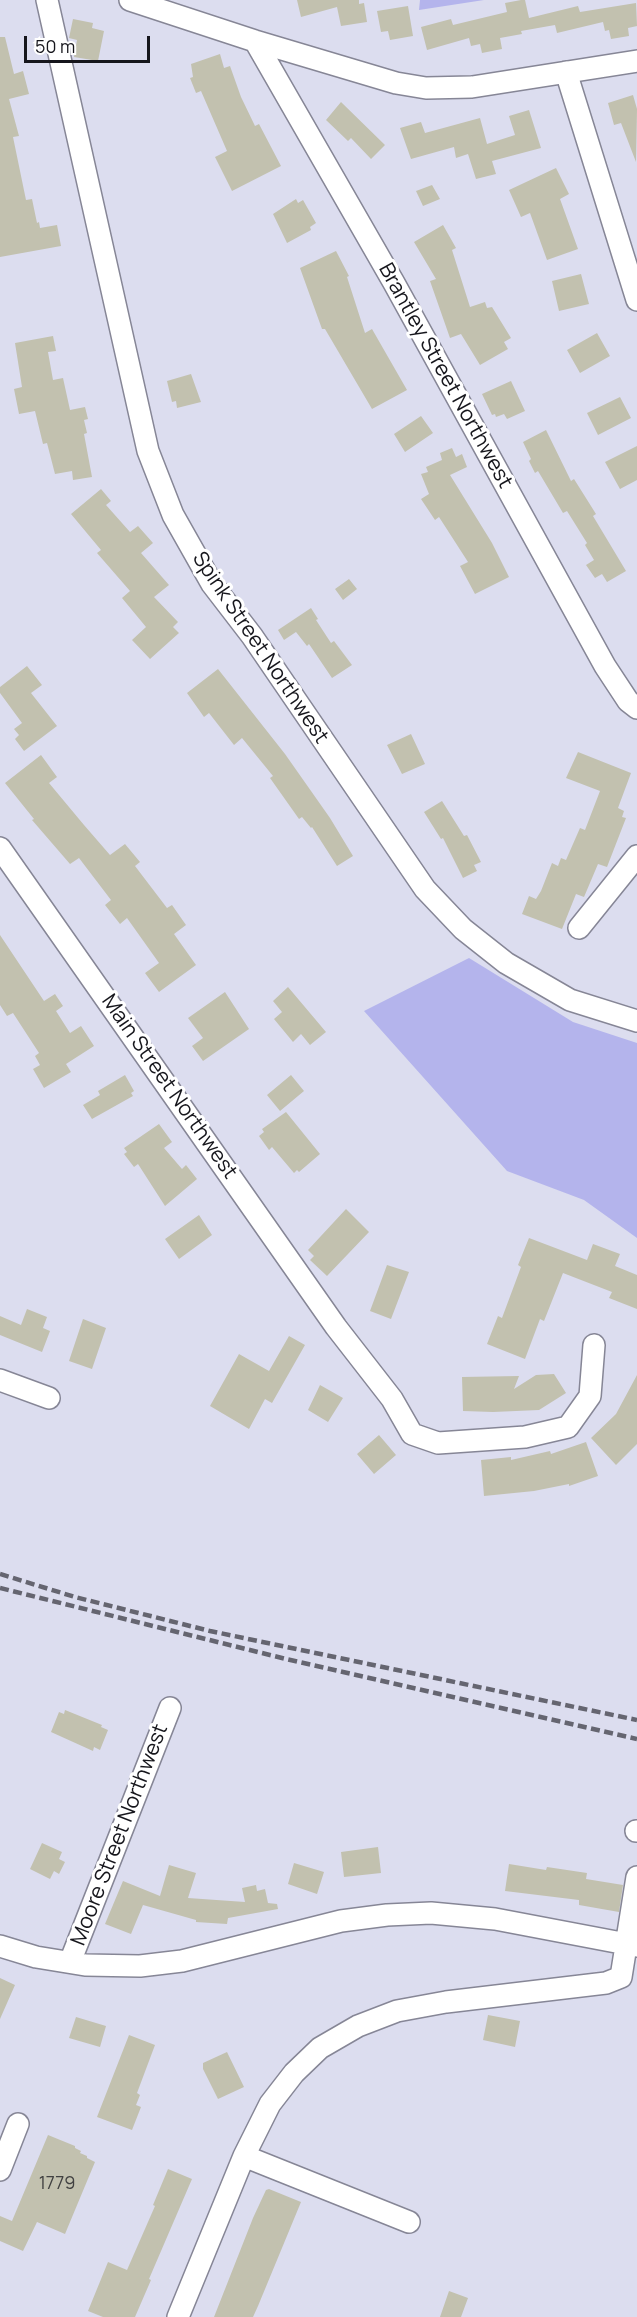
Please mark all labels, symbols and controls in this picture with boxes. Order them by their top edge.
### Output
scale bar [27,24,153,62]
text: 50 m [35,34,75,58]
street label: Brantley Street Northwest [373,259,517,493]
street label: Spink Street Northwest [186,547,334,749]
street label: Main Street Northwest [96,990,242,1184]
street label: Moore Street Northwest [66,1721,174,1949]
house number: 1779 [39,2173,75,2195]

